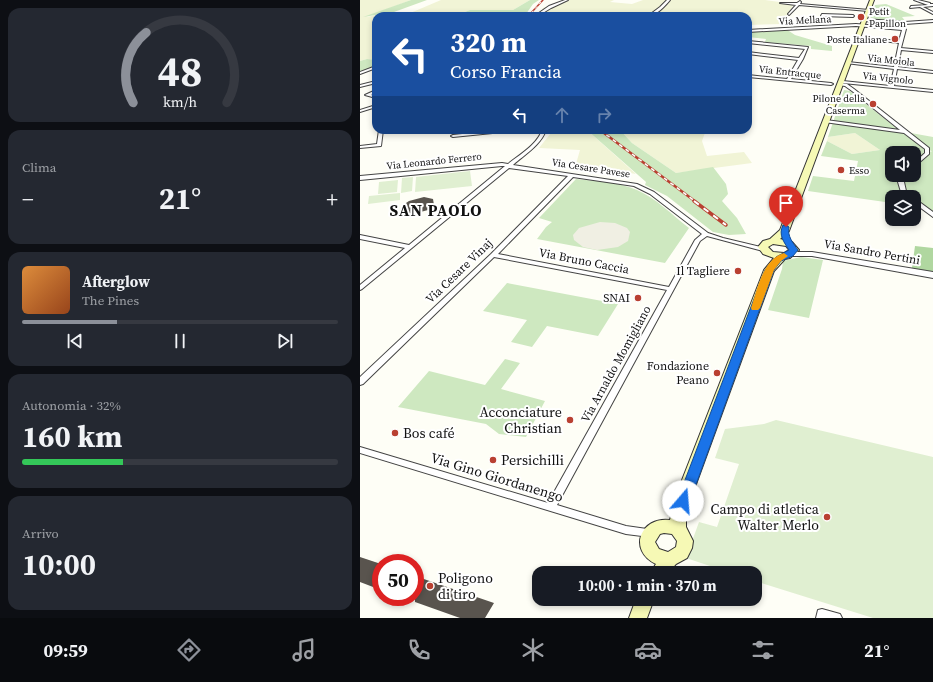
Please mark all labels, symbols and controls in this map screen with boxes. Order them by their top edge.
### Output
place label: Petit Papillon [869,5,906,30]
street label: Via Mellana [778,12,833,28]
marker: Petit Papillon [856,12,866,22]
text: 320 m [450,23,527,61]
icon: left [384,28,436,80]
place label: Poste Italiane [827,33,887,46]
marker: Poste Italiane [890,34,900,44]
text: 48 [157,43,203,100]
street label: Via Moiola [867,51,916,69]
text: Corso Francia [450,59,561,84]
street label: Via Entracque [758,62,822,82]
street label: Via Vignolo [862,69,915,87]
text: km/h [163,92,197,112]
place label: Pilone della Caserma [812,92,866,117]
marker: Pilone della Caserma [868,99,878,109]
icon: left [509,104,531,126]
icon: ahead [551,104,573,126]
icon: right [593,104,615,126]
map controls [885,146,921,226]
button: sound [885,146,921,182]
street label: Via Leonardo Ferrero [386,149,483,172]
street label: Via Cesare Pavese [551,155,631,181]
text: Clima [22,159,56,176]
place label: Esso [849,164,870,177]
marker: Esso [836,165,846,175]
text: 21° [159,178,201,219]
text: − [22,184,34,214]
text: + [326,184,338,214]
pin [769,186,803,227]
button: layers [885,190,921,226]
icon: arrive [775,192,797,214]
district label: SAN PAOLO [389,199,483,221]
street label: Via Cesare Vinaj [422,235,496,307]
street label: Via Sandro Pertini [823,236,922,268]
street label: Via Bruno Caccia [538,244,631,278]
place label: Il Tagliere [676,263,730,279]
marker: Il Tagliere [733,266,743,276]
text: Afterglow [82,271,150,292]
place label: SNAI [603,290,630,306]
text: The Pines [82,292,139,309]
marker: SNAI [633,293,643,303]
street label: Via Arnaldo Momigliano [577,302,655,425]
icon: previous [64,330,86,352]
icon: pause [169,330,191,352]
icon: next [274,330,296,352]
place label: Fondazione Peano [647,358,709,388]
marker: Fondazione Peano [712,368,722,378]
text: Autonomia · 32% [22,397,121,414]
place label: Acconciature Christian [479,402,563,438]
marker: Acconciature Christian [565,415,575,425]
text: 160 km [22,416,122,457]
place label: Bos café [403,423,455,443]
marker: Bos café [390,428,400,438]
street label: Via Gino Giordanengo [428,447,566,507]
place label: Persichilli [501,450,564,470]
marker: Persichilli [488,455,498,465]
position arrow [662,480,704,522]
place label: Campo di atletica Walter Merlo [711,499,820,535]
marker: Campo di atletica Walter Merlo [822,512,832,522]
text: Arrivo [22,525,59,542]
text: 10:00 [22,544,96,585]
speed limit sign: 50 [372,554,424,606]
place label: Poligono di tiro [438,568,493,604]
text: 10:00 · 1 min · 370 m [578,575,717,596]
marker: Poligono di tiro [425,581,435,591]
icon: directions [175,636,203,664]
icon: music [290,636,318,664]
icon: phone [405,636,433,664]
icon: climate [519,636,547,664]
icon: car [634,636,662,664]
icon: filters [749,636,777,664]
text: 09:59 [43,638,88,663]
text: 21° [864,638,890,663]

